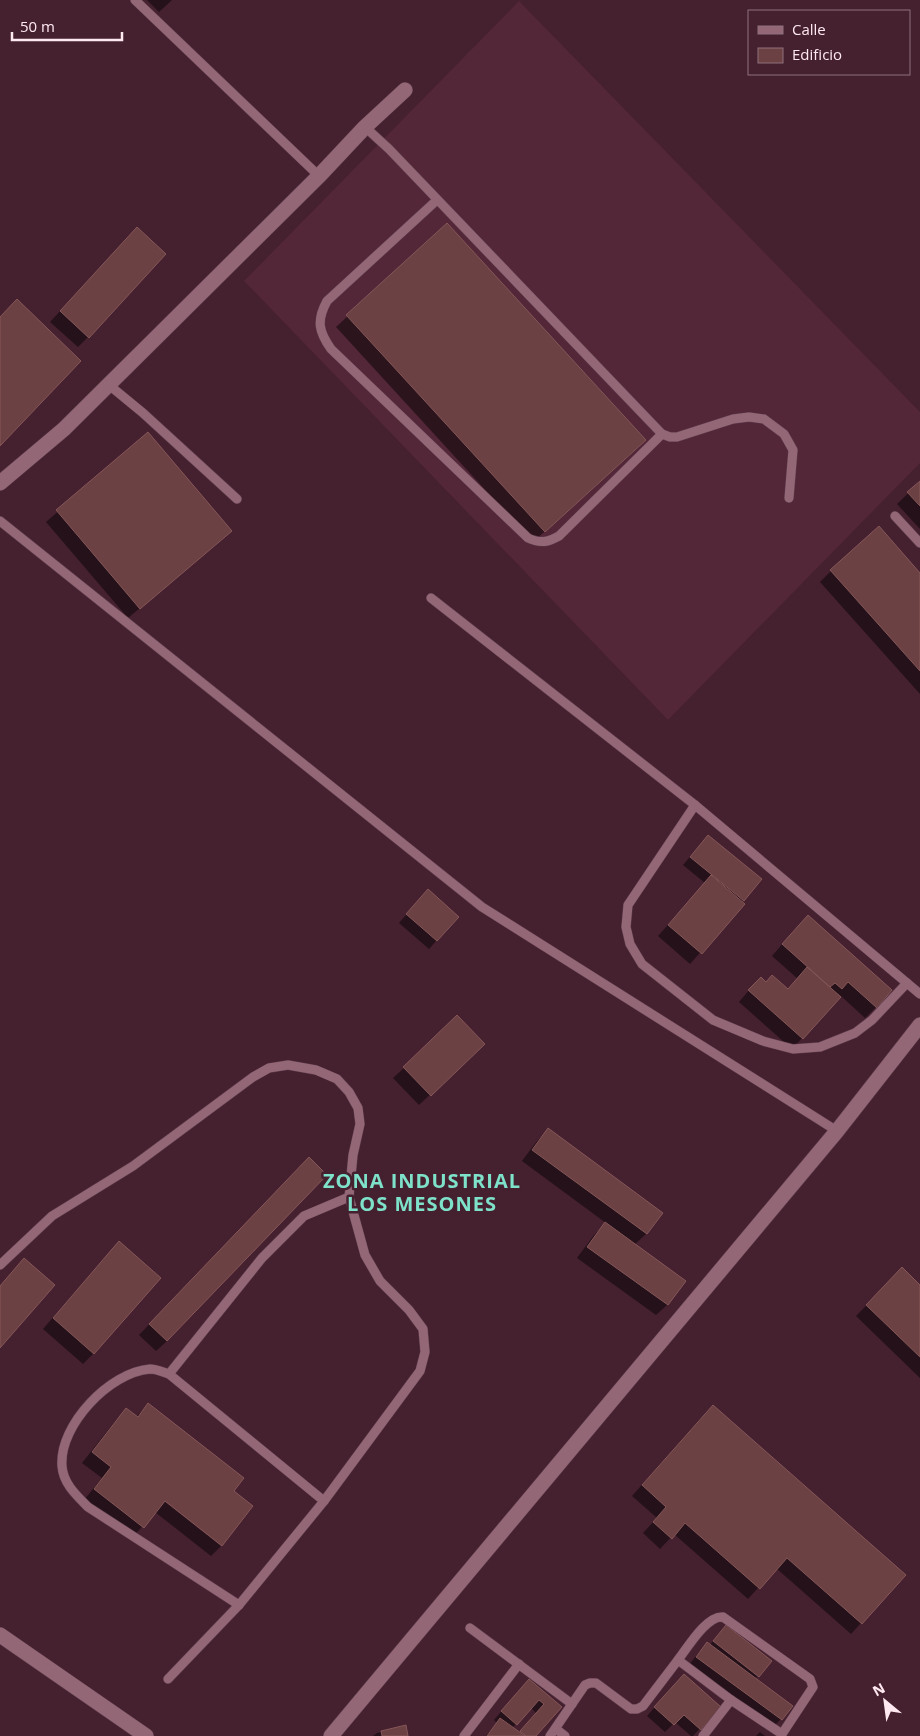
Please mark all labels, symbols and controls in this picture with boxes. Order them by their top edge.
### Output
scale bar [12,10,122,42]
legend [748,10,910,75]
text: 50 m [20,16,55,36]
text: Calle [792,19,826,39]
text: Edificio [792,44,842,64]
district label: ZONA INDUSTRIAL LOS MESONES [323,1167,521,1217]
north arrow [860,1676,910,1726]
text: N [869,1678,888,1700]

